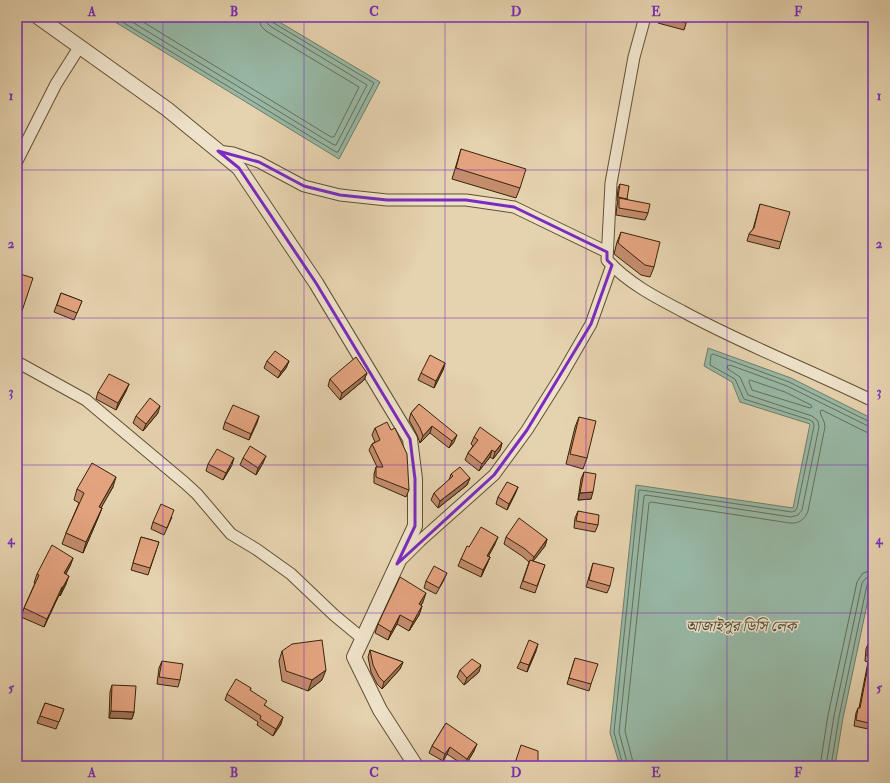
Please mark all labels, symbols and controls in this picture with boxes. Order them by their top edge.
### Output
text: A [87,4,97,20]
text: B [230,4,238,20]
text: C [369,4,379,20]
text: D [511,4,522,20]
text: E [651,4,661,20]
text: F [794,4,803,20]
text: 1 [9,88,14,104]
text: 1 [877,88,882,104]
text: 2 [8,236,15,252]
text: 2 [876,236,883,252]
text: 3 [9,384,14,400]
text: 3 [877,384,882,400]
text: 4 [6,532,15,548]
text: 4 [874,532,883,548]
water label: আজাইপুর ডিসি লেক [686,617,800,636]
text: 5 [8,680,14,696]
text: 5 [876,680,882,696]
text: A [87,765,97,781]
text: B [230,765,238,781]
text: C [369,765,379,781]
text: D [511,765,522,781]
text: E [651,765,661,781]
text: F [794,765,803,781]

